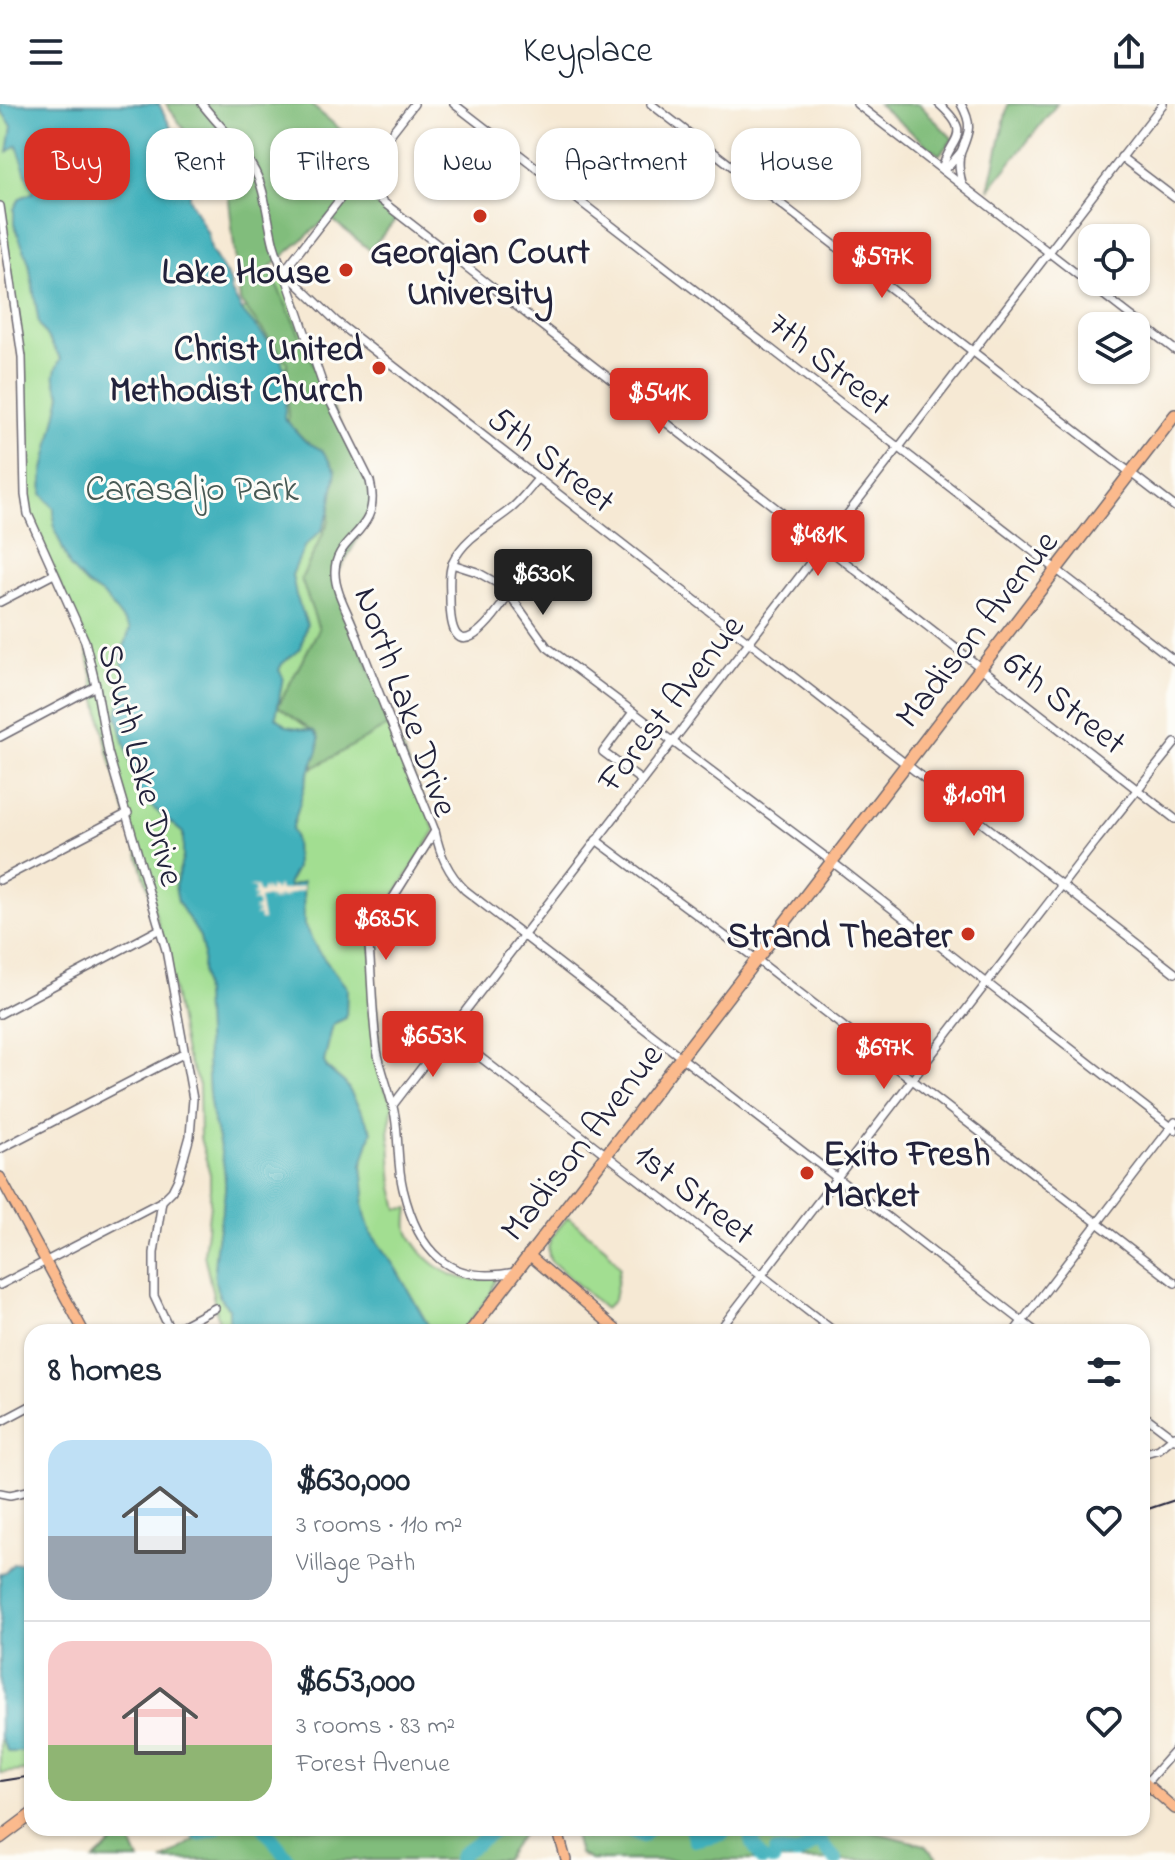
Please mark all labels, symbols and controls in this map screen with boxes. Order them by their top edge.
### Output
text: Keyplace [523,26,652,79]
icon: menu [24,30,68,74]
icon: share [1107,30,1151,74]
chip: Buy [24,128,130,200]
chip: Rent [146,128,254,200]
chip: Filters [270,128,398,200]
chip: New [414,128,520,200]
chip: Apartment [536,128,715,200]
chip: House [731,128,861,200]
marker: Georgian Court University [471,207,489,225]
map controls [1078,224,1150,384]
button: locate [1078,224,1150,296]
place label: Georgian Court University [370,228,591,322]
pin: $597K [826,232,938,300]
text: $597K [851,239,913,277]
place label: Lake House [162,248,331,301]
marker: Lake House [337,261,355,279]
street label: 7th Street [755,300,901,431]
button: layers [1078,312,1150,384]
place label: Christ United Methodist Church [109,325,364,419]
marker: Christ United Methodist Church [370,359,388,377]
pin: $541K [603,368,715,436]
text: $541K [628,375,690,413]
street label: 5th Street [475,395,625,528]
park label: Carasaljo Park [85,465,299,518]
pin: $481K [762,510,874,578]
text: $481K [789,517,847,555]
street label: Madison Avenue [884,519,1074,741]
pin: $630K [487,549,599,617]
text: $630K [512,556,574,594]
street label: North Lake Drive [338,580,470,826]
street label: Forest Avenue [585,604,760,806]
street label: South Lake Drive [81,638,197,893]
street label: 6th Street [990,639,1137,770]
pin: $1.09M [909,770,1039,838]
text: $1.09M [942,777,1006,815]
pin: $685K [330,894,442,962]
text: $685K [354,901,418,939]
place label: Strand Theater [727,912,953,965]
marker: Strand Theater [959,925,977,943]
pin: $653K [377,1011,489,1079]
text: $653K [400,1018,466,1056]
pin: $697K [828,1023,940,1091]
text: $697K [855,1030,913,1068]
street label: Madison Avenue [489,1032,679,1254]
place label: Exito Fresh Market [823,1130,990,1224]
street label: 1st Street [621,1131,765,1260]
marker: Exito Fresh Market [798,1164,816,1182]
text: 8 homes [48,1347,162,1397]
icon: filters [1082,1350,1126,1394]
text: $630,000 [296,1457,410,1507]
icon: home [112,1472,208,1568]
icon: heart [1082,1498,1126,1542]
text: 3 rooms · 110 m² [296,1507,462,1545]
text: Village Path [296,1545,415,1583]
text: $653,000 [296,1658,415,1708]
icon: home [112,1673,208,1769]
icon: heart [1082,1699,1126,1743]
text: 3 rooms · 83 m² [296,1708,455,1746]
text: Forest Avenue [296,1746,450,1784]

